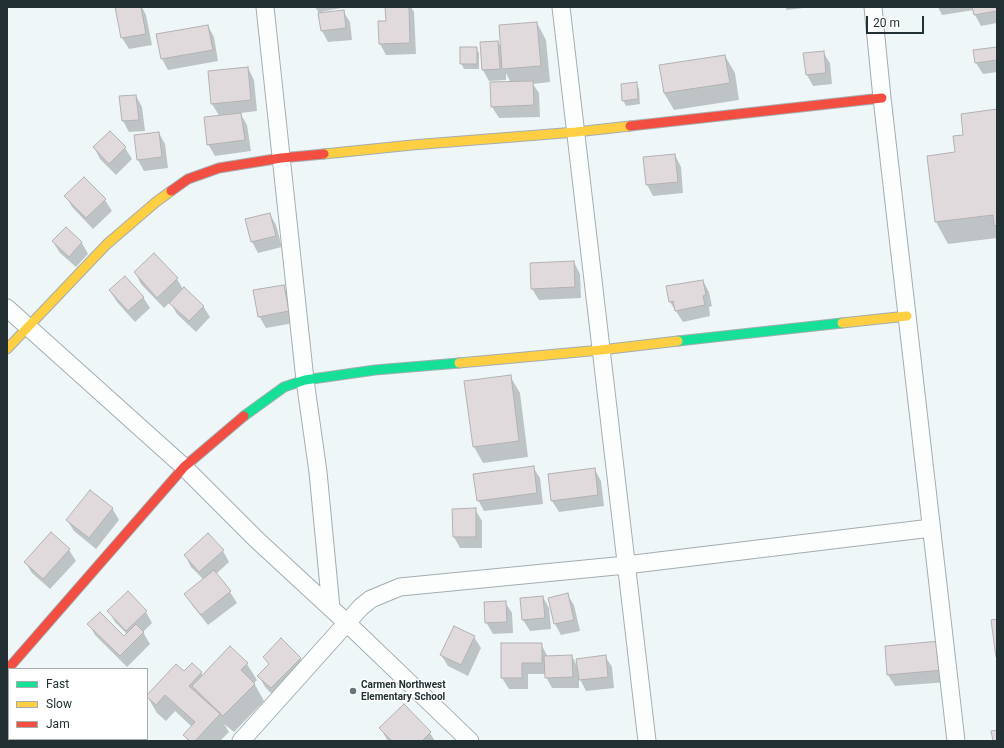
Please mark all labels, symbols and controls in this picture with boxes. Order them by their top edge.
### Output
scale bar [868,8,926,34]
text: 20 m [873,16,900,30]
legend [8,668,148,740]
text: Fast [46,677,69,691]
place label: Carmen Northwest Elementary School [361,679,446,702]
marker: Carmen Northwest Elementary School [348,686,358,696]
text: Slow [46,697,72,711]
text: Jam [46,717,70,731]

